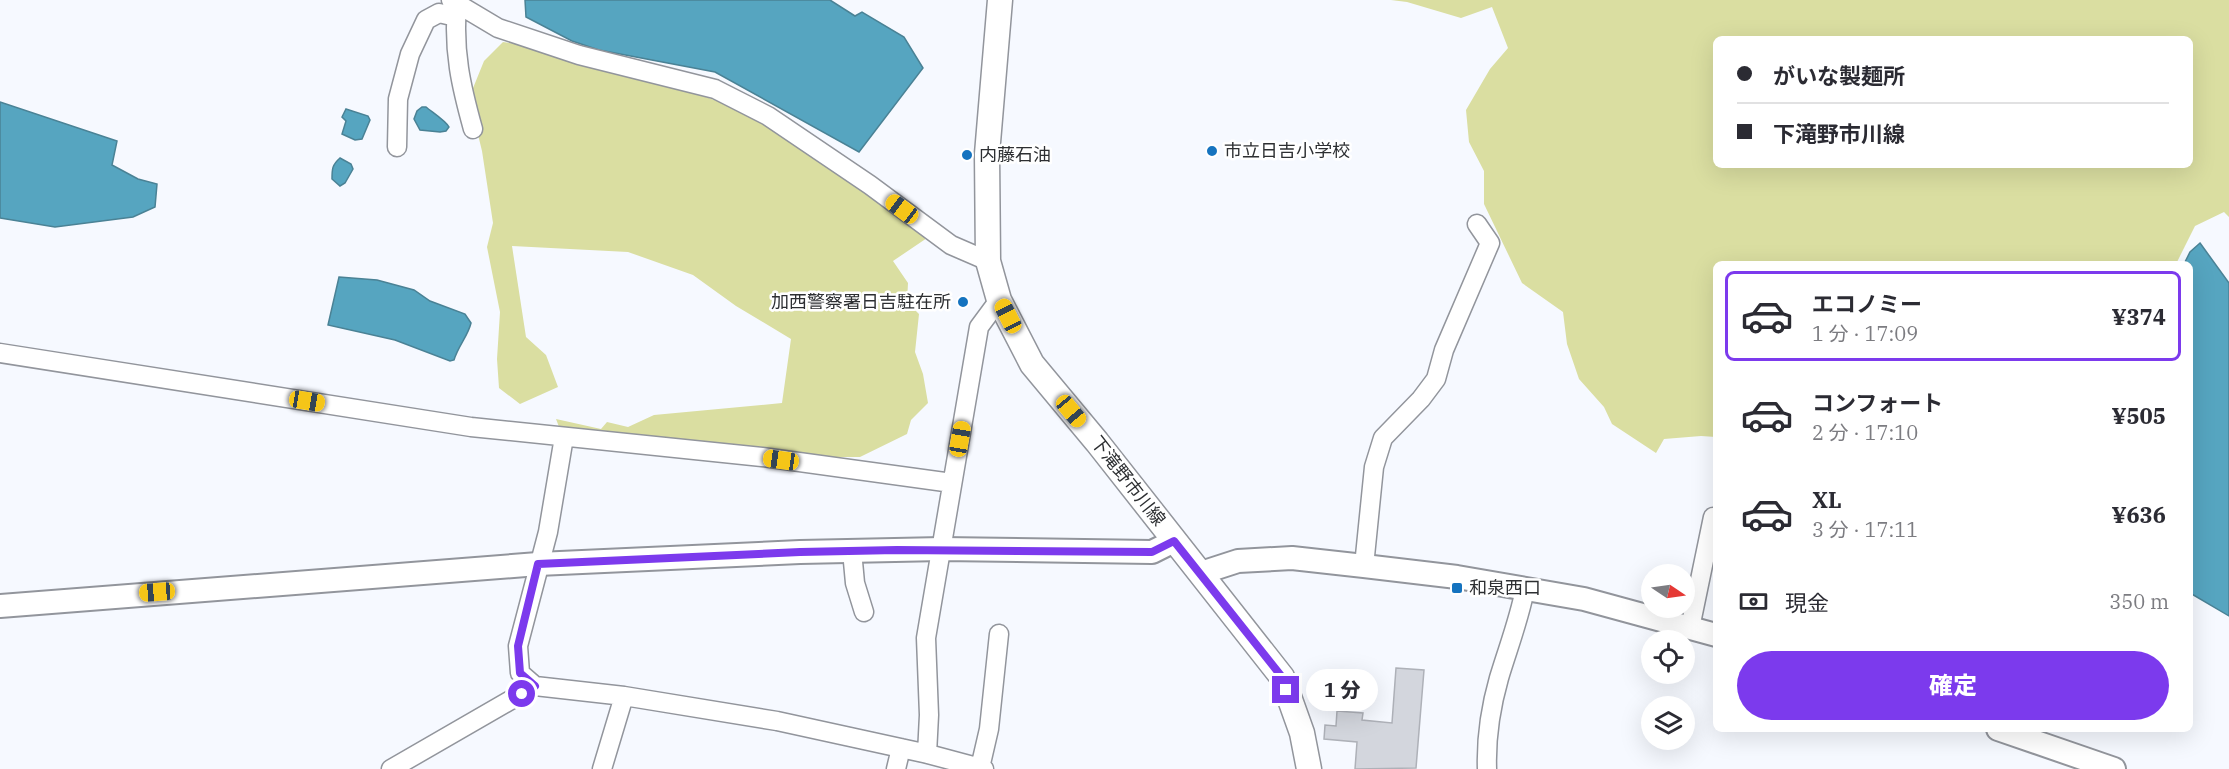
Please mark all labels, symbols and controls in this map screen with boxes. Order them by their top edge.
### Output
text: がいな製麺所 [1773,61,1905,90]
text: 下滝野市川線 [1773,119,1905,148]
place label: 市立日吉小学校 [1224,139,1350,162]
place label: 内藤石油 [979,143,1051,166]
marker: 市立日吉小学校 [1205,144,1219,158]
marker: 内藤石油 [960,148,974,162]
car [882,191,922,227]
icon: car [1740,289,1794,343]
text: エコノミー [1812,289,1922,318]
place label: 加西警察署日吉駐在所 [771,290,951,313]
marker: 加西警察署日吉駐在所 [956,295,970,309]
car [992,296,1024,336]
text: ¥374 [2111,302,2166,331]
text: 1 分 · 17:09 [1812,320,1918,347]
icon: car [1740,388,1794,442]
text: コンフォート [1812,388,1943,417]
car [288,389,326,413]
car [1053,391,1089,431]
text: ¥505 [2111,401,2166,430]
text: 2 分 · 17:10 [1812,419,1918,446]
car [948,420,972,458]
street label: 下滝野市川線 [1086,431,1171,530]
car [762,449,800,471]
text: XL [1812,485,1842,514]
icon: car [1740,487,1794,541]
text: ¥636 [2111,500,2166,529]
text: 3 分 · 17:11 [1812,516,1918,543]
north arrow [1641,564,1695,618]
map controls [1641,564,1695,750]
place label: 和泉西口 [1469,576,1541,599]
marker: 和泉西口 [1450,581,1464,595]
car [138,582,176,602]
icon: cash [1737,585,1770,618]
text: 現金 [1785,588,1829,617]
text: 350 m [2109,588,2169,615]
button: locate [1641,630,1695,684]
button: 確定 [1737,651,2169,720]
callout: 1 分 [1307,669,1379,711]
route end [1272,676,1299,703]
text: 1 分 [1324,676,1360,703]
route start [508,680,535,707]
button: layers [1641,696,1695,750]

